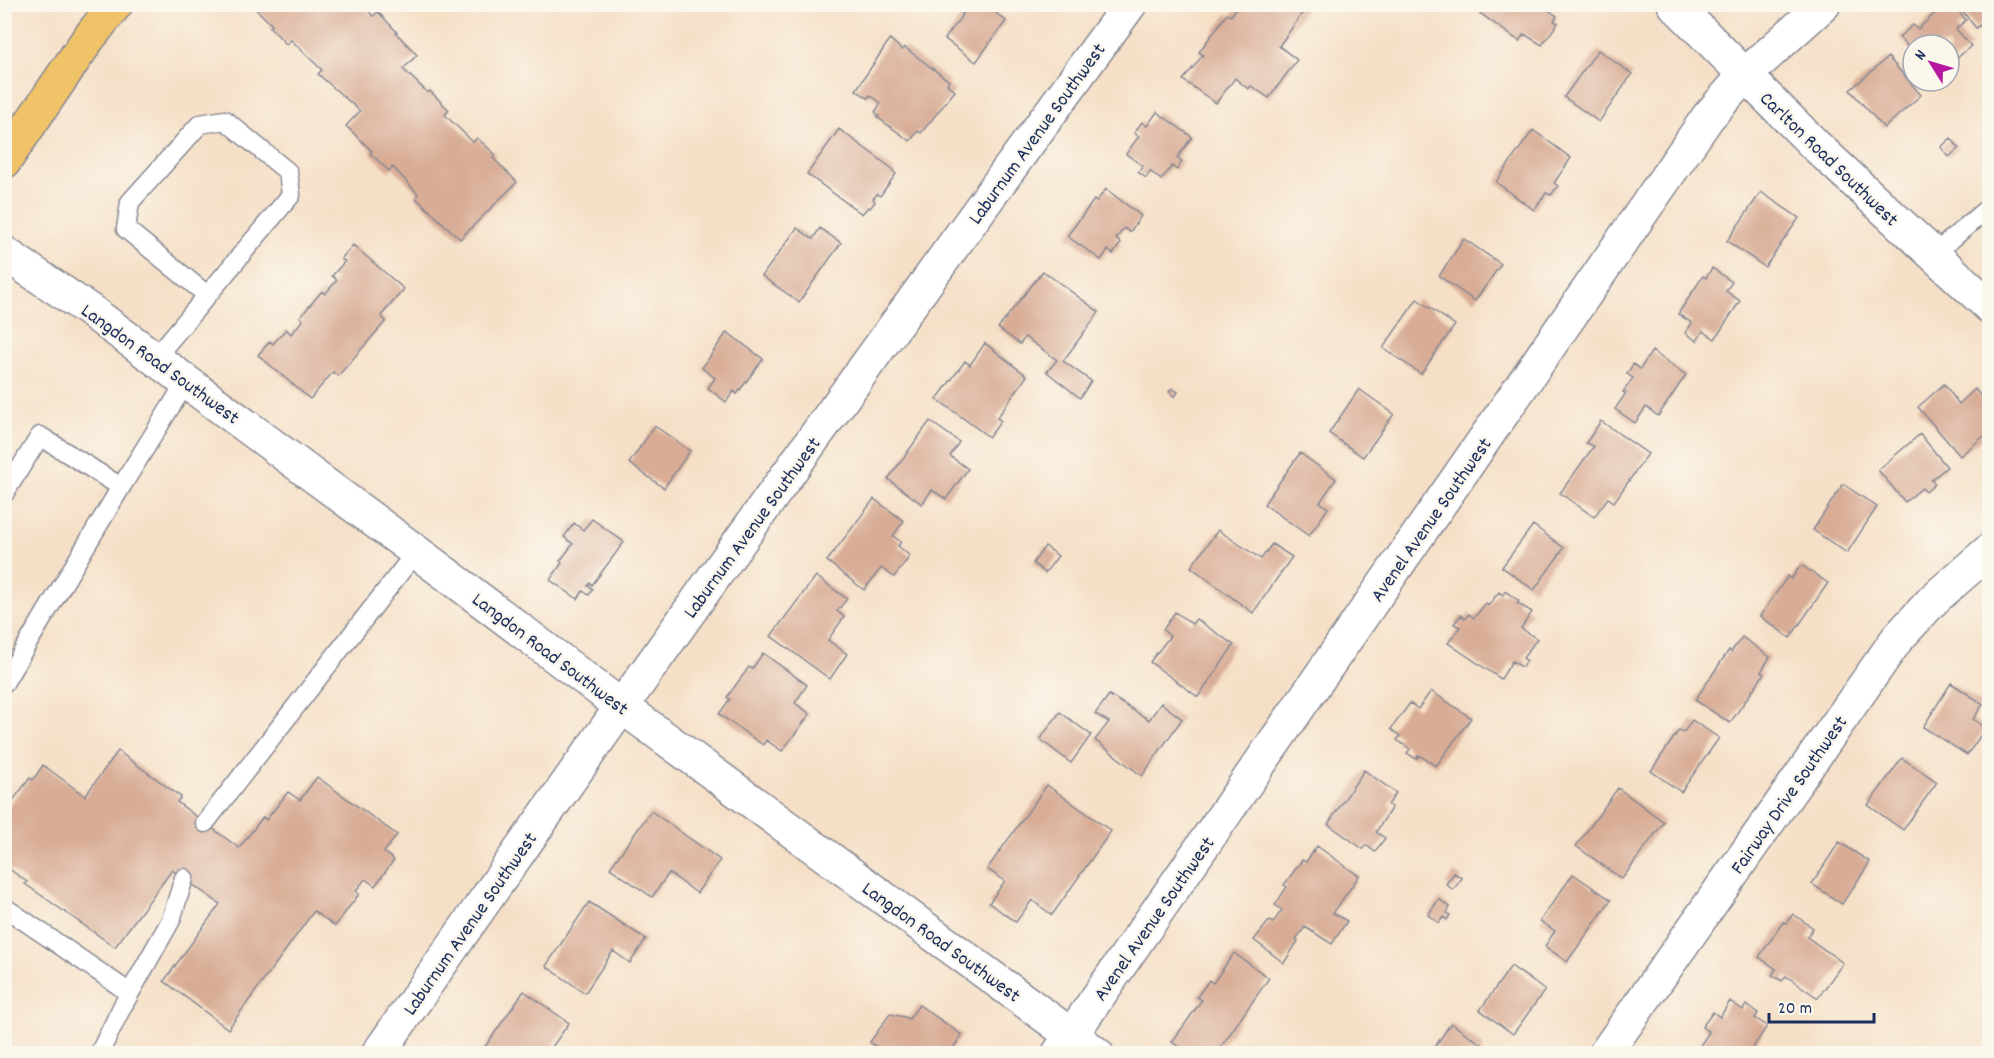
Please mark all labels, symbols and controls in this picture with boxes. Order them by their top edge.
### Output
north arrow [1901,33,1961,93]
street label: Laburnum Avenue Southwest [963,38,1114,231]
text: N [1909,45,1933,66]
street label: Carlton Road Southwest [1752,86,1904,234]
street label: Langdon Road Southwest [74,298,244,433]
street label: Laburnum Avenue Southwest [678,432,829,625]
street label: Avenel Avenue Southwest [1365,433,1500,609]
street label: Langdon Road Southwest [465,587,633,724]
street label: Fairway Drive Southwest [1725,711,1856,881]
street label: Laburnum Avenue Southwest [397,827,545,1022]
street label: Avenel Avenue Southwest [1088,832,1223,1008]
street label: Langdon Road Southwest [855,876,1025,1011]
scale bar [1769,986,1874,1024]
text: 20 m [1778,997,1812,1022]

